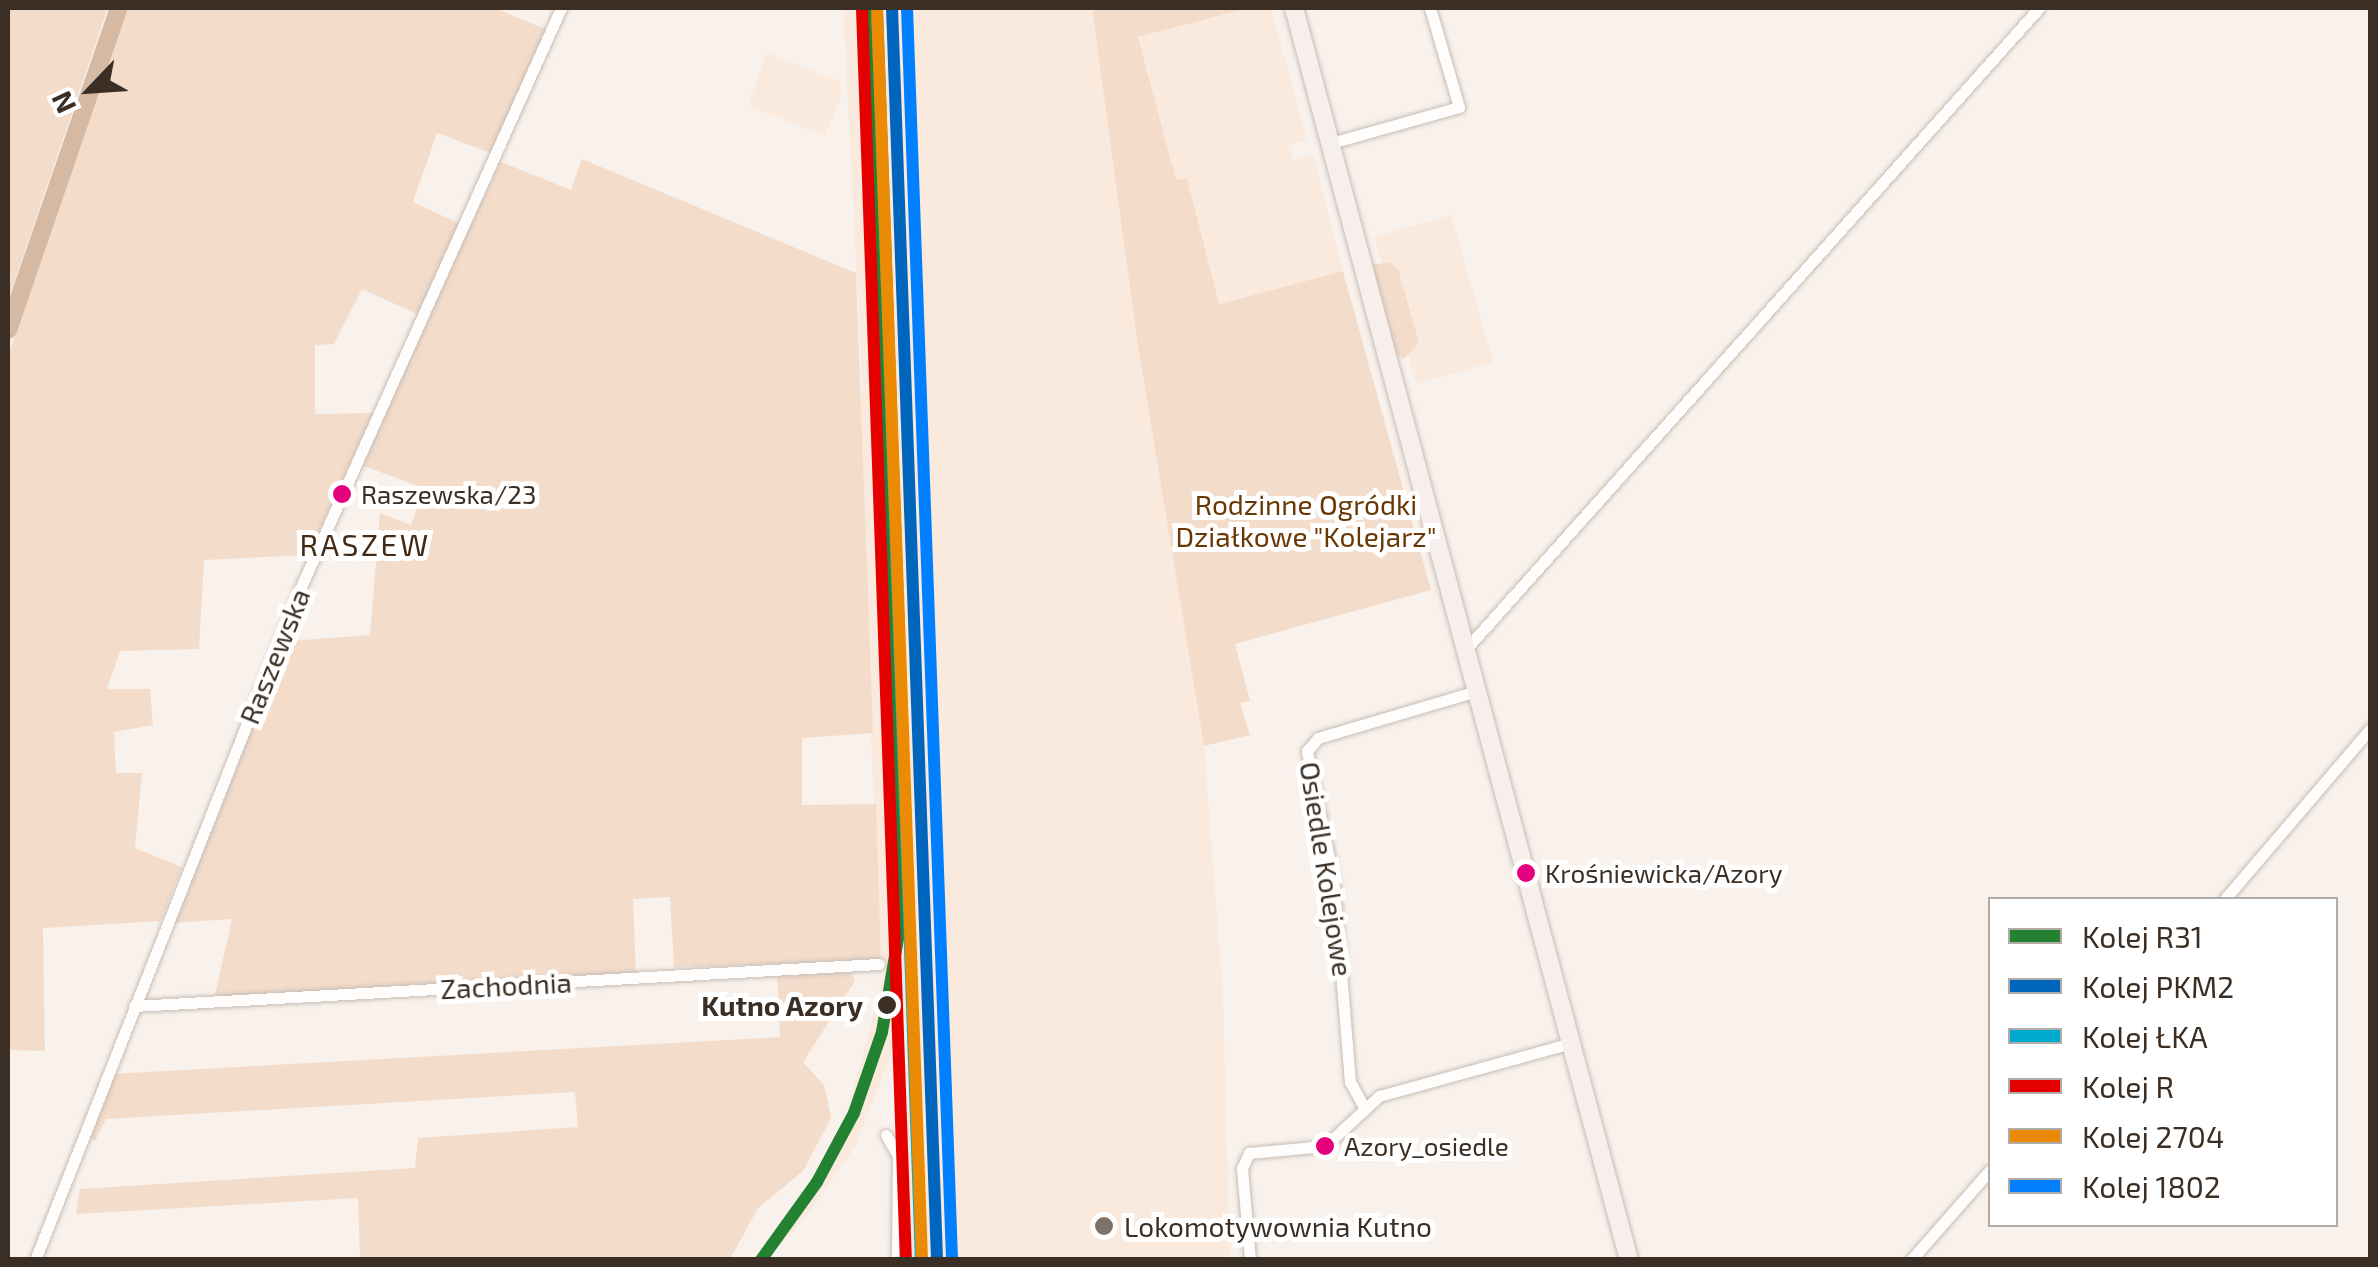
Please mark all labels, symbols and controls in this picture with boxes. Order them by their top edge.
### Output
north arrow [40,40,140,140]
text: N [43,86,82,119]
place label: Raszewska/23 [361,478,536,510]
marker: Raszewska/23 [332,484,352,504]
park label: Rodzinne Ogródki Działkowe "Kolejarz" [1175,487,1437,553]
district label: RASZEW [299,526,431,562]
street label: Raszewska [232,583,316,729]
street label: Osiedle Kolejowe [1293,759,1361,979]
place label: Krośniewicka/Azory [1545,857,1782,889]
marker: Krośniewicka/Azory [1516,863,1536,883]
legend [1988,897,2338,1227]
text: Kolej R31 [2082,918,2203,954]
street label: Zachodnia [439,965,573,1005]
text: Kolej PKM2 [2082,968,2234,1004]
place label: Kutno Azory [701,988,863,1022]
marker: Kutno Azory [872,990,902,1020]
text: Kolej ŁKA [2082,1018,2208,1054]
text: Kolej R [2082,1068,2174,1104]
text: Kolej 2704 [2082,1118,2224,1154]
place label: Azory_osiedle [1344,1130,1509,1162]
marker: Azory_osiedle [1315,1136,1335,1156]
text: Kolej 1802 [2082,1168,2221,1204]
place label: Lokomotywownia Kutno [1124,1209,1432,1243]
marker: Lokomotywownia Kutno [1093,1215,1115,1237]

